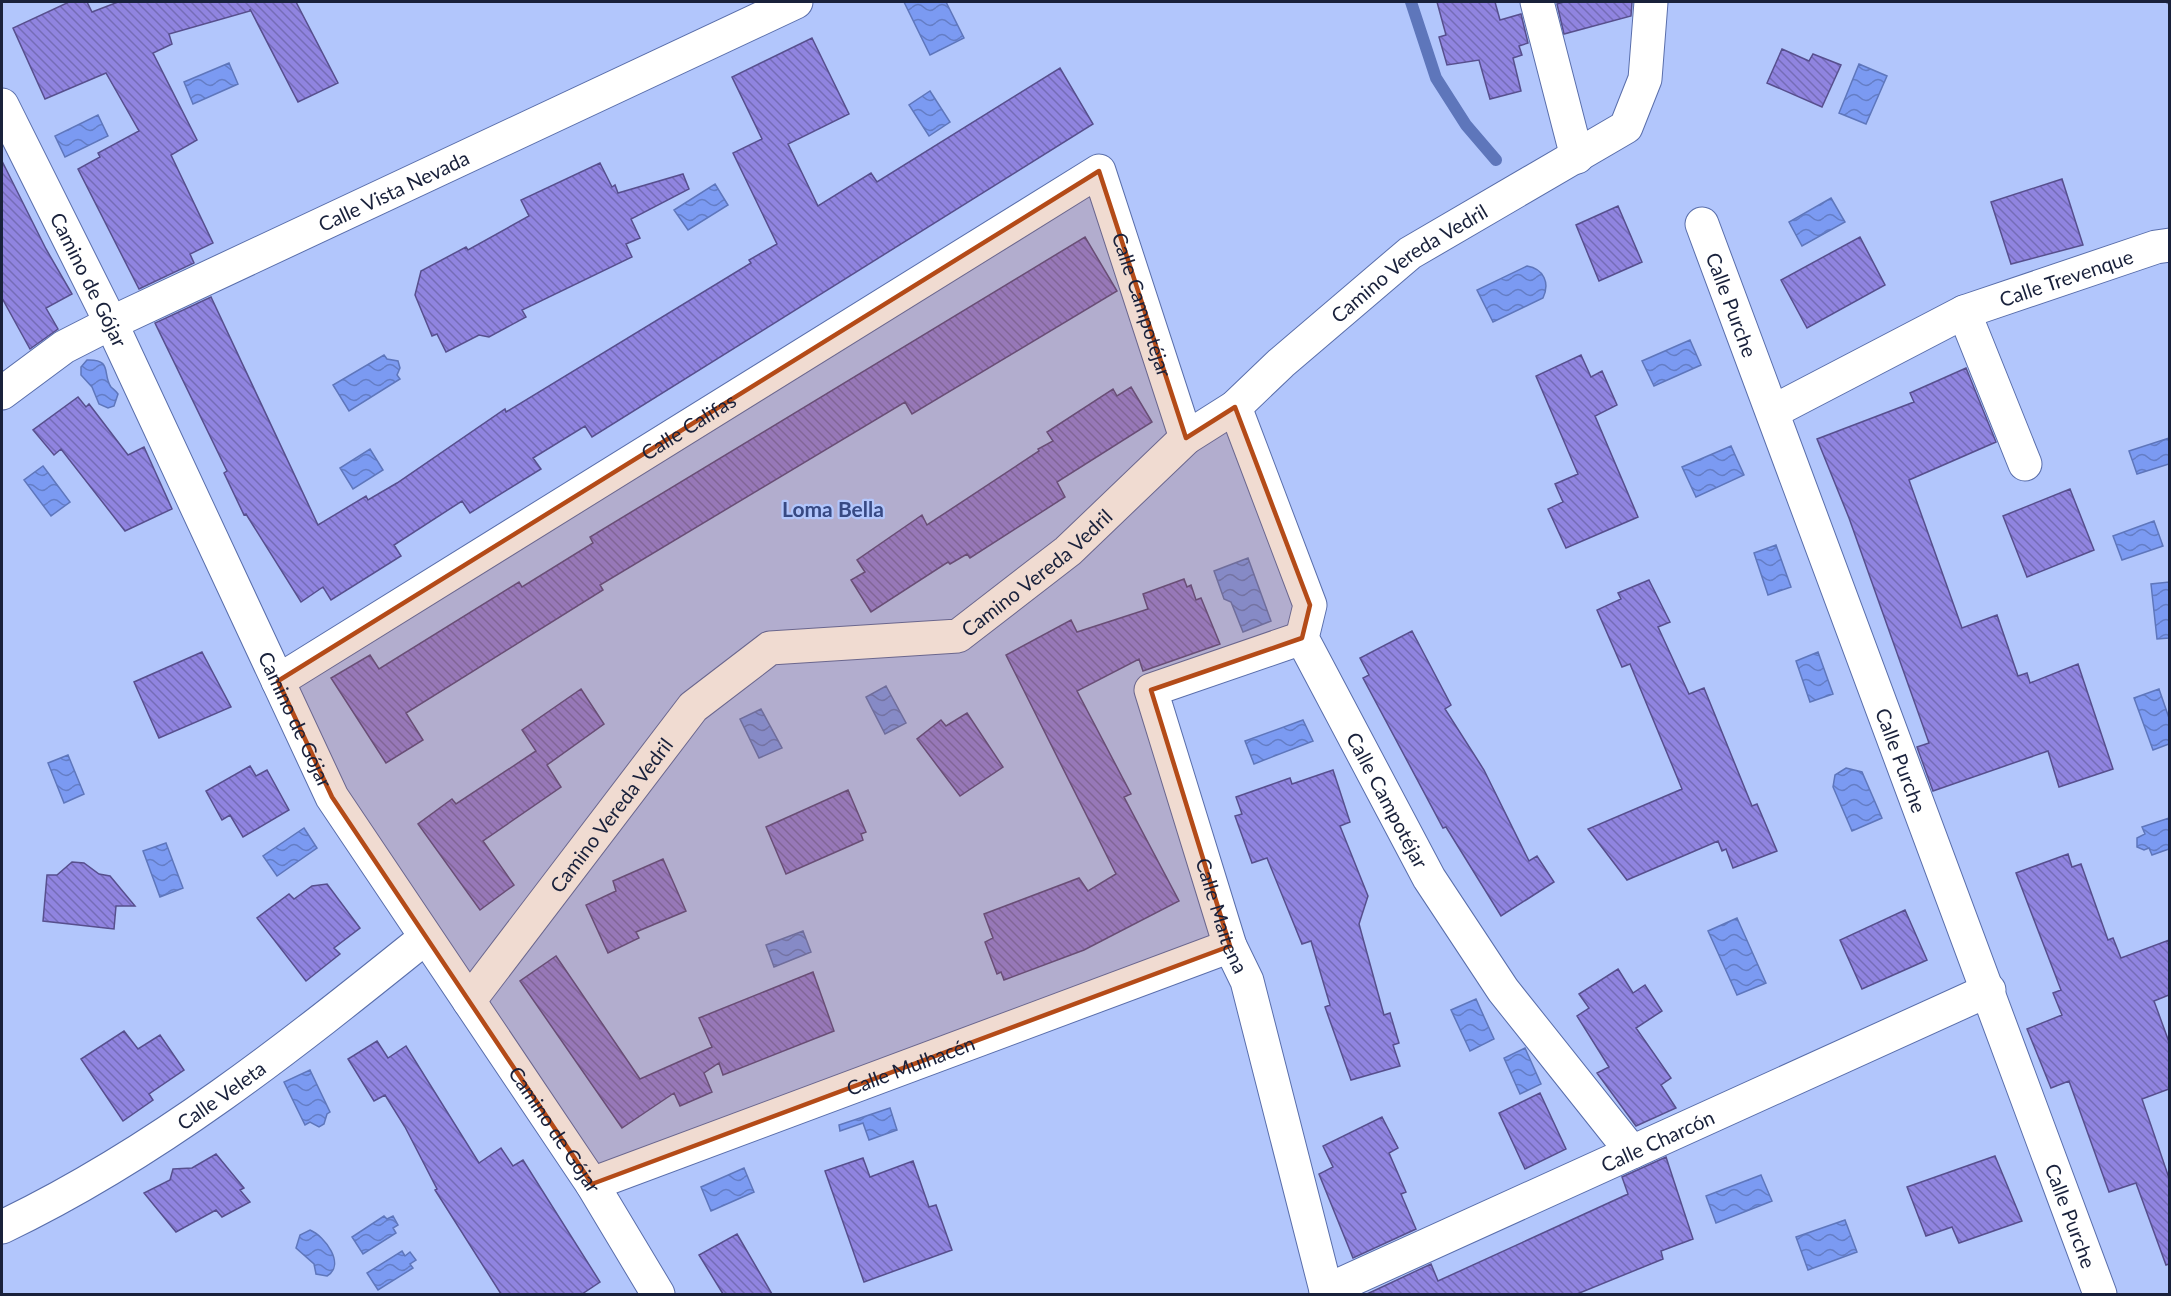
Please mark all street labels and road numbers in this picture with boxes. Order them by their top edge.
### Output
street label: Calle Vista Nevada [314,145,473,236]
street label: Camino Vereda Vedril [1326,199,1491,327]
street label: Camino de Gójar [46,208,133,351]
street label: Calle Campotéjar [1108,229,1177,380]
street label: Calle Trevenque [1996,244,2136,311]
street label: Calle Purche [1702,249,1762,360]
street label: Calle Califas [637,388,740,465]
street label: Camino Vereda Vedril [956,504,1117,641]
street label: Camino de Gójar [254,648,338,792]
street label: Calle Purche [1871,705,1932,816]
street label: Calle Campotéjar [1342,728,1434,873]
street label: Camino Vereda Vedril [544,733,677,897]
street label: Calle Maitena [1191,855,1253,977]
street label: Calle Mulhacén [843,1030,978,1100]
street label: Calle Veleta [172,1055,270,1134]
street label: Camino de Gójar [504,1062,607,1197]
street label: Calle Charcón [1597,1104,1718,1177]
street label: Calle Purche [2040,1160,2101,1271]

